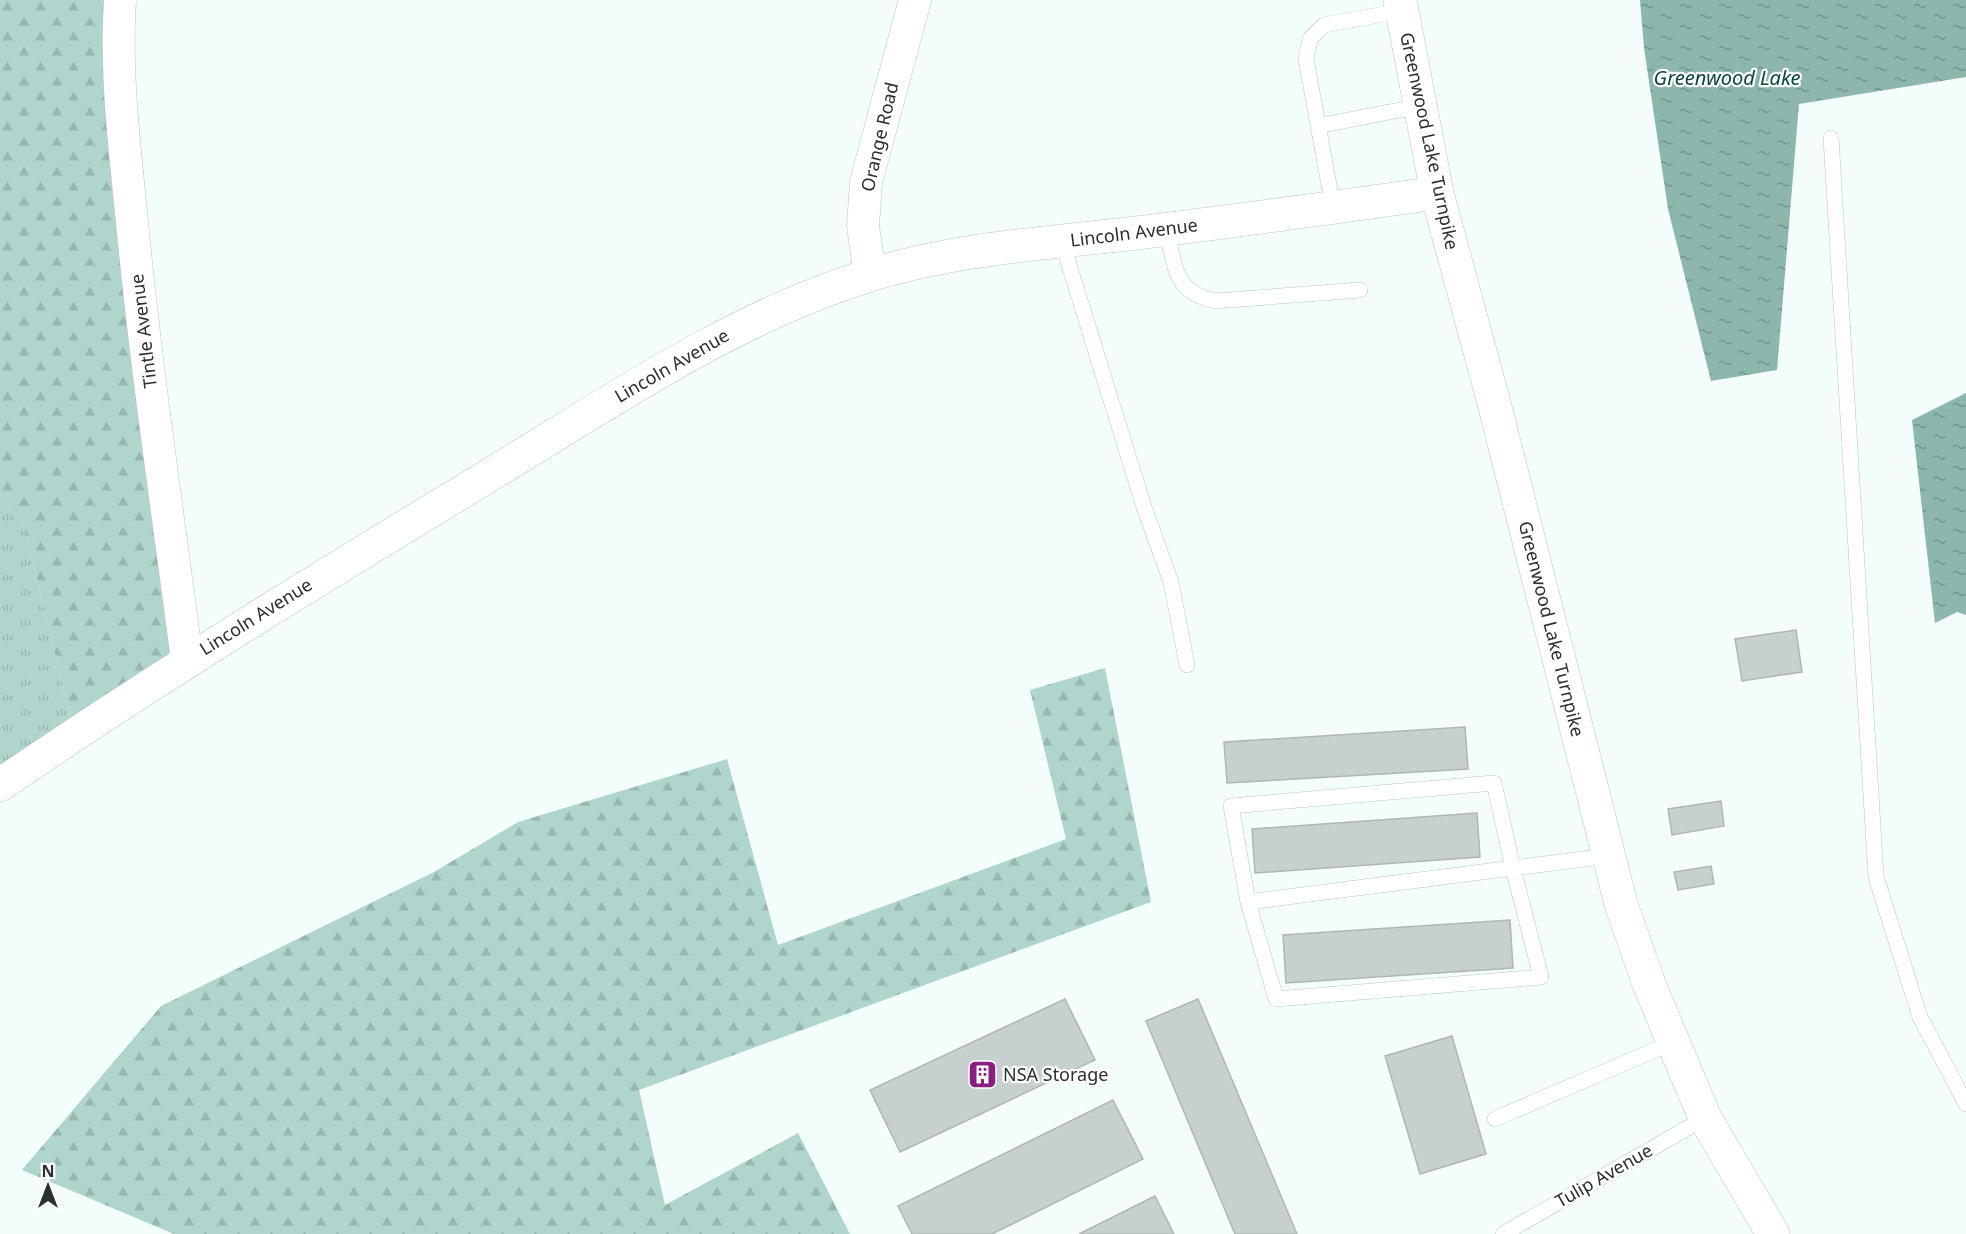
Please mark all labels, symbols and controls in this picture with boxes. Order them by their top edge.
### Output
street label: Greenwood Lake Turnpike [1395,30,1465,252]
water label: Greenwood Lake [1654,64,1800,91]
street label: Orange Road [855,80,903,194]
street label: Lincoln Avenue [1069,212,1199,252]
street label: Tintle Avenue [124,273,162,390]
street label: Lincoln Avenue [610,323,733,408]
street label: Greenwood Lake Turnpike [1514,518,1590,739]
street label: Lincoln Avenue [195,572,316,660]
building icon: NSA Storage [966,1059,998,1091]
place label: NSA Storage [1003,1062,1108,1086]
street label: Tulip Avenue [1551,1138,1656,1213]
north arrow [18,1156,78,1216]
text: N [41,1160,55,1182]

